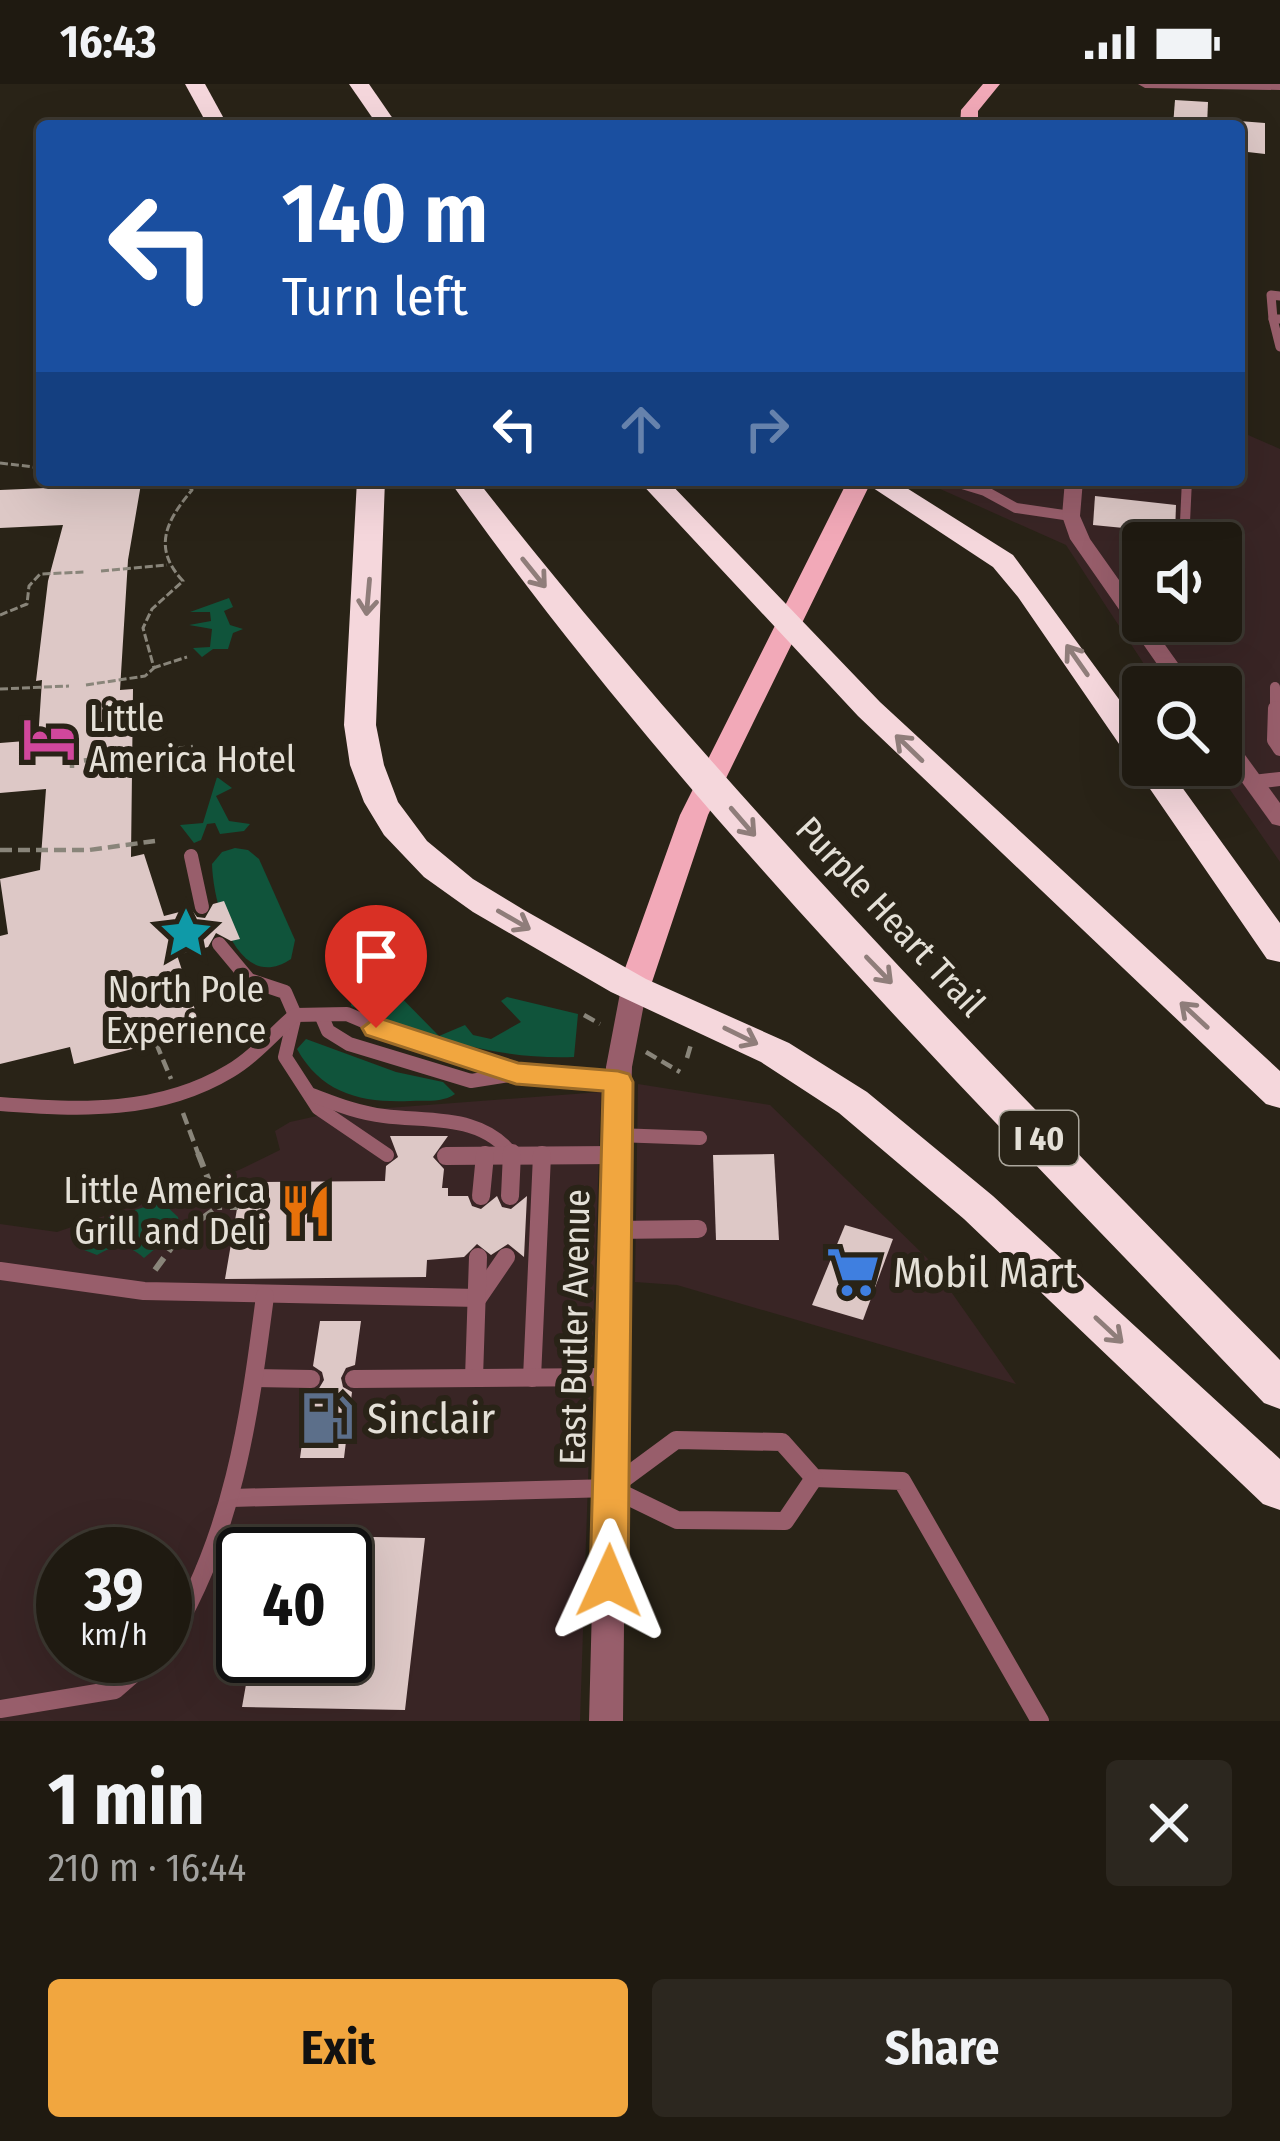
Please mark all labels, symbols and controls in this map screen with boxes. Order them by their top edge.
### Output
text: 16:43 [60,15,157,69]
text: 140 m [282,163,488,264]
icon: left [84,168,240,324]
text: Turn left [282,265,468,329]
icon: left [482,396,548,462]
icon: ahead [608,396,674,462]
icon: right [734,396,800,462]
map controls [1122,522,1242,786]
button: sound [1122,522,1242,642]
one-way arrow [521,556,547,588]
one-way arrow [356,577,379,616]
one-way arrow [1065,643,1090,677]
button: search [1122,666,1242,786]
place label: Little America Hotel [89,697,295,782]
hotel icon: Little America Hotel [20,710,78,768]
one-way arrow [895,734,924,763]
one-way arrow [728,806,756,837]
street label: Purple Heart Trail [787,808,994,1026]
place icon: North Pole Experience [157,904,215,962]
pin [325,905,427,1028]
one-way arrow [496,909,531,933]
icon: arrive [343,923,409,989]
one-way arrow [864,955,893,984]
place label: North Pole Experience [106,968,266,1053]
one-way arrow [1179,1002,1209,1029]
one-way arrow [722,1026,758,1048]
road number: I 40 [1000,1111,1078,1165]
place label: Little America Grill and Deli [63,1169,266,1254]
restaurant icon: Little America Grill and Deli [277,1182,335,1240]
street label: East Butler Avenue [551,1189,599,1465]
supermarket icon: Mobil Mart [824,1243,882,1301]
place label: Mobil Mart [893,1248,1078,1298]
one-way arrow [1094,1316,1124,1344]
fuel station icon: Sinclair [298,1389,356,1447]
place label: Sinclair [367,1394,496,1444]
position arrow [546,1518,672,1644]
speed limit sign: 40 [216,1527,372,1683]
text: 39 [85,1554,143,1626]
text: km/h [81,1617,147,1653]
text: 1 min [48,1757,205,1843]
button: close [1106,1760,1232,1886]
text: 210 m · 16:44 [48,1845,246,1891]
button: Exit [48,1979,628,2117]
button: Share [652,1979,1232,2117]

